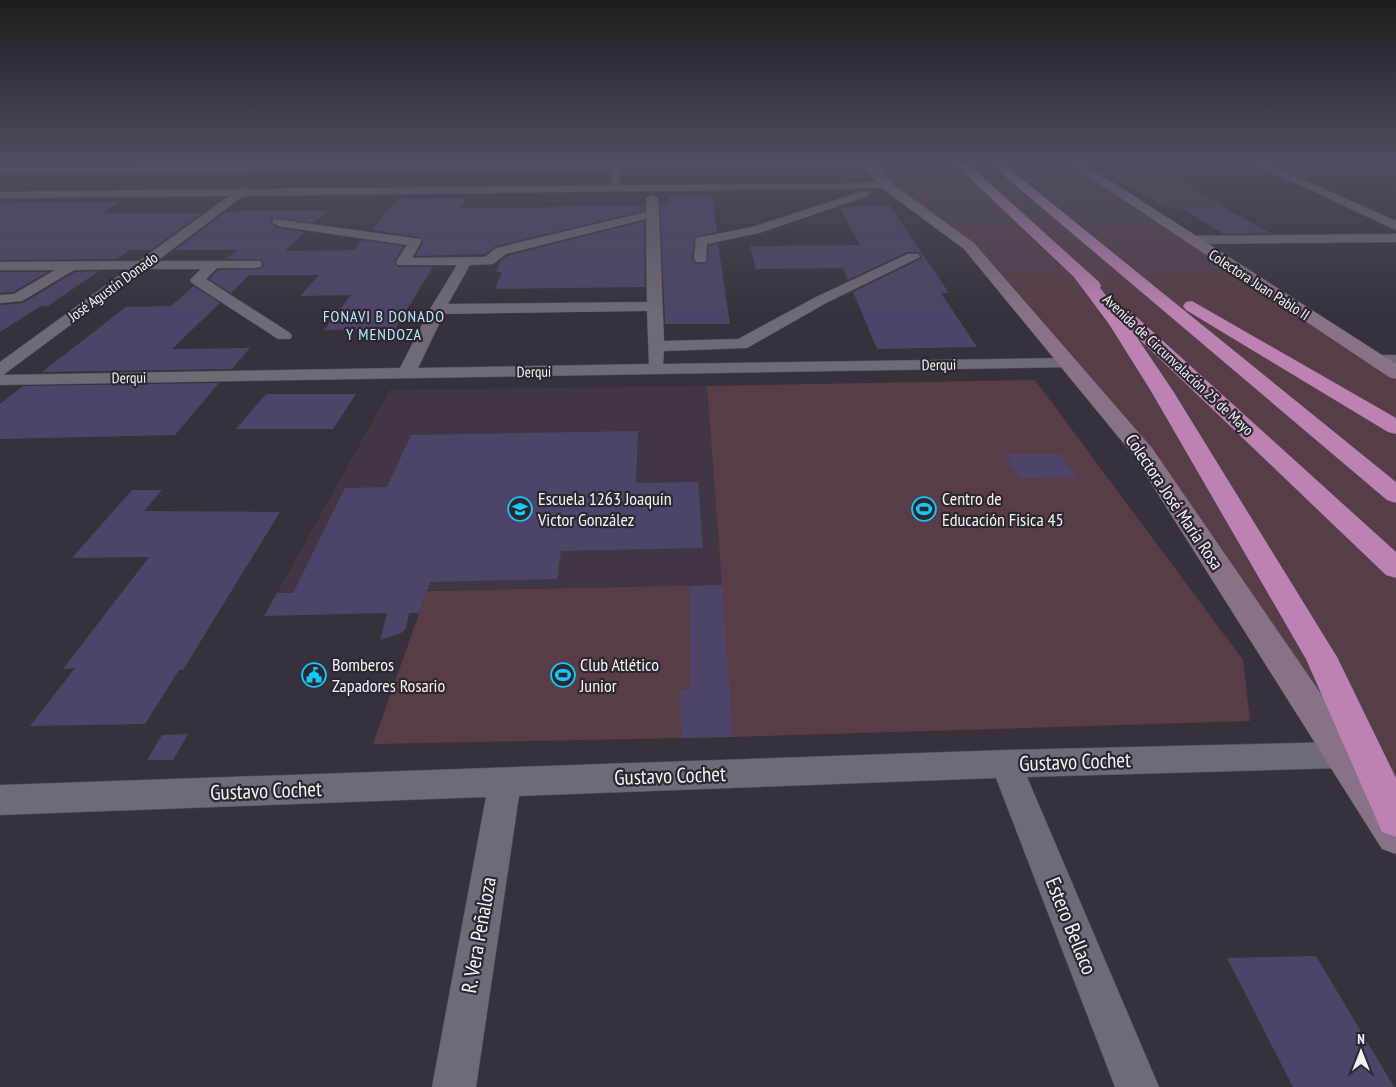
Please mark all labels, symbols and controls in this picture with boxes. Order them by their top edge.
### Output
street label: Colectora Juan Pablo II [1205,245,1313,324]
street label: José Agustín Donado [63,248,161,326]
street label: Avenida de Circunvalación 25 de Mayo [1099,290,1258,439]
district label: FONAVI B DONADO Y MENDOZA [323,306,445,344]
street label: Derqui [922,355,956,374]
street label: Derqui [517,362,551,381]
street label: Derqui [112,368,146,387]
street label: Colectora José María Rosa [1120,429,1228,574]
place label: Escuela 1263 Joaquín Victor González [537,487,672,531]
place label: Centro de Educación Fisica 45 [942,487,1064,531]
school or university icon: Escuela 1263 Joaquín Victor González [507,496,533,522]
sports icon: Centro de Educación Fisica 45 [911,496,937,522]
place label: Bomberos Zapadores Rosario [332,653,446,697]
place label: Club Atlético Junior [579,653,659,697]
public building icon: Bomberos Zapadores Rosario [301,662,327,688]
sports icon: Club Atlético Junior [550,662,576,688]
street label: Gustavo Cochet [1019,746,1131,777]
street label: Gustavo Cochet [614,760,726,791]
street label: Gustavo Cochet [210,775,322,806]
street label: Estero Bellaco [1040,873,1103,978]
street label: R. Vera Peñaloza [455,875,502,995]
north arrow [1336,1027,1386,1077]
text: N [1357,1030,1365,1048]

